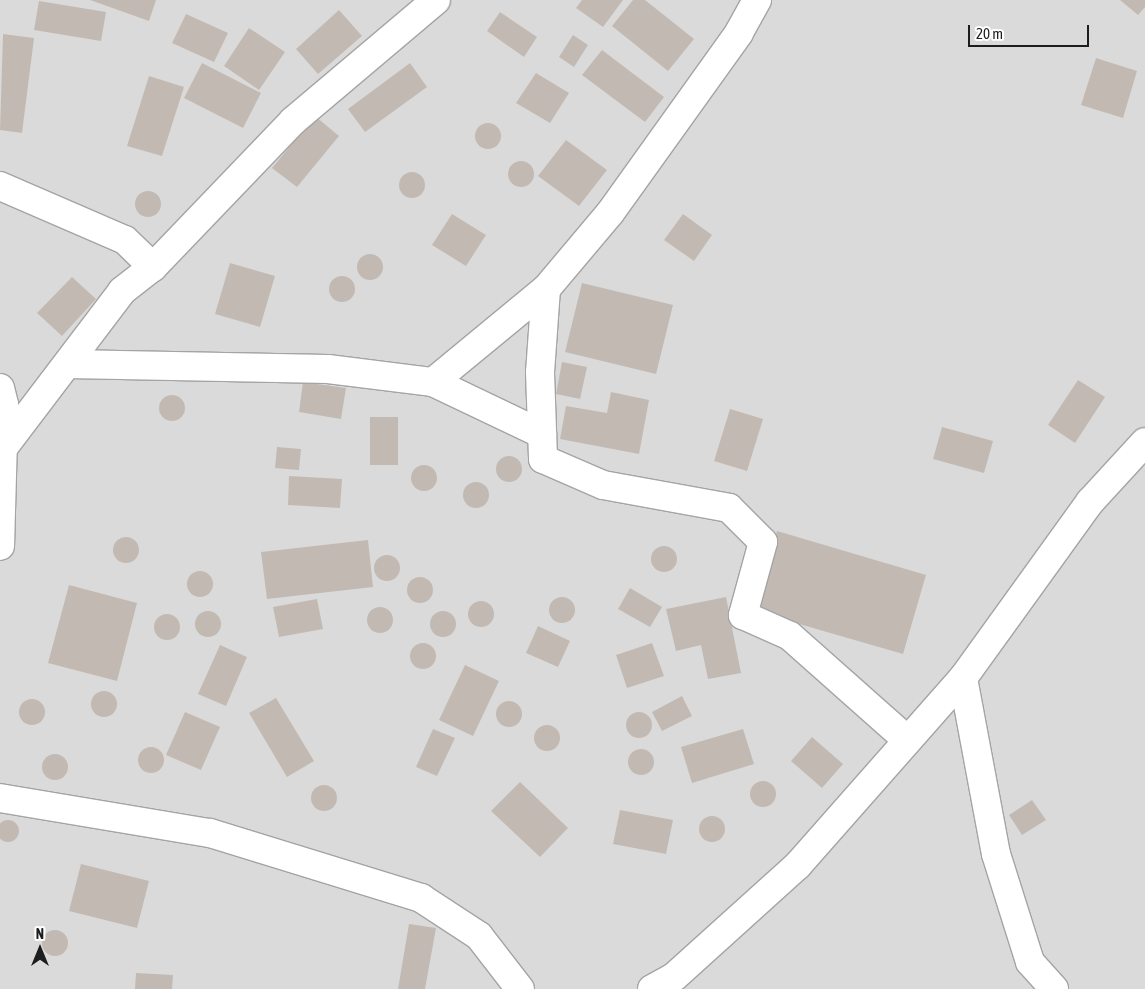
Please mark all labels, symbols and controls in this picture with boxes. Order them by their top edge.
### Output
scale bar [970,15,1091,47]
text: 20 m [976,25,1003,42]
north arrow [15,924,65,974]
text: N [36,926,44,942]

